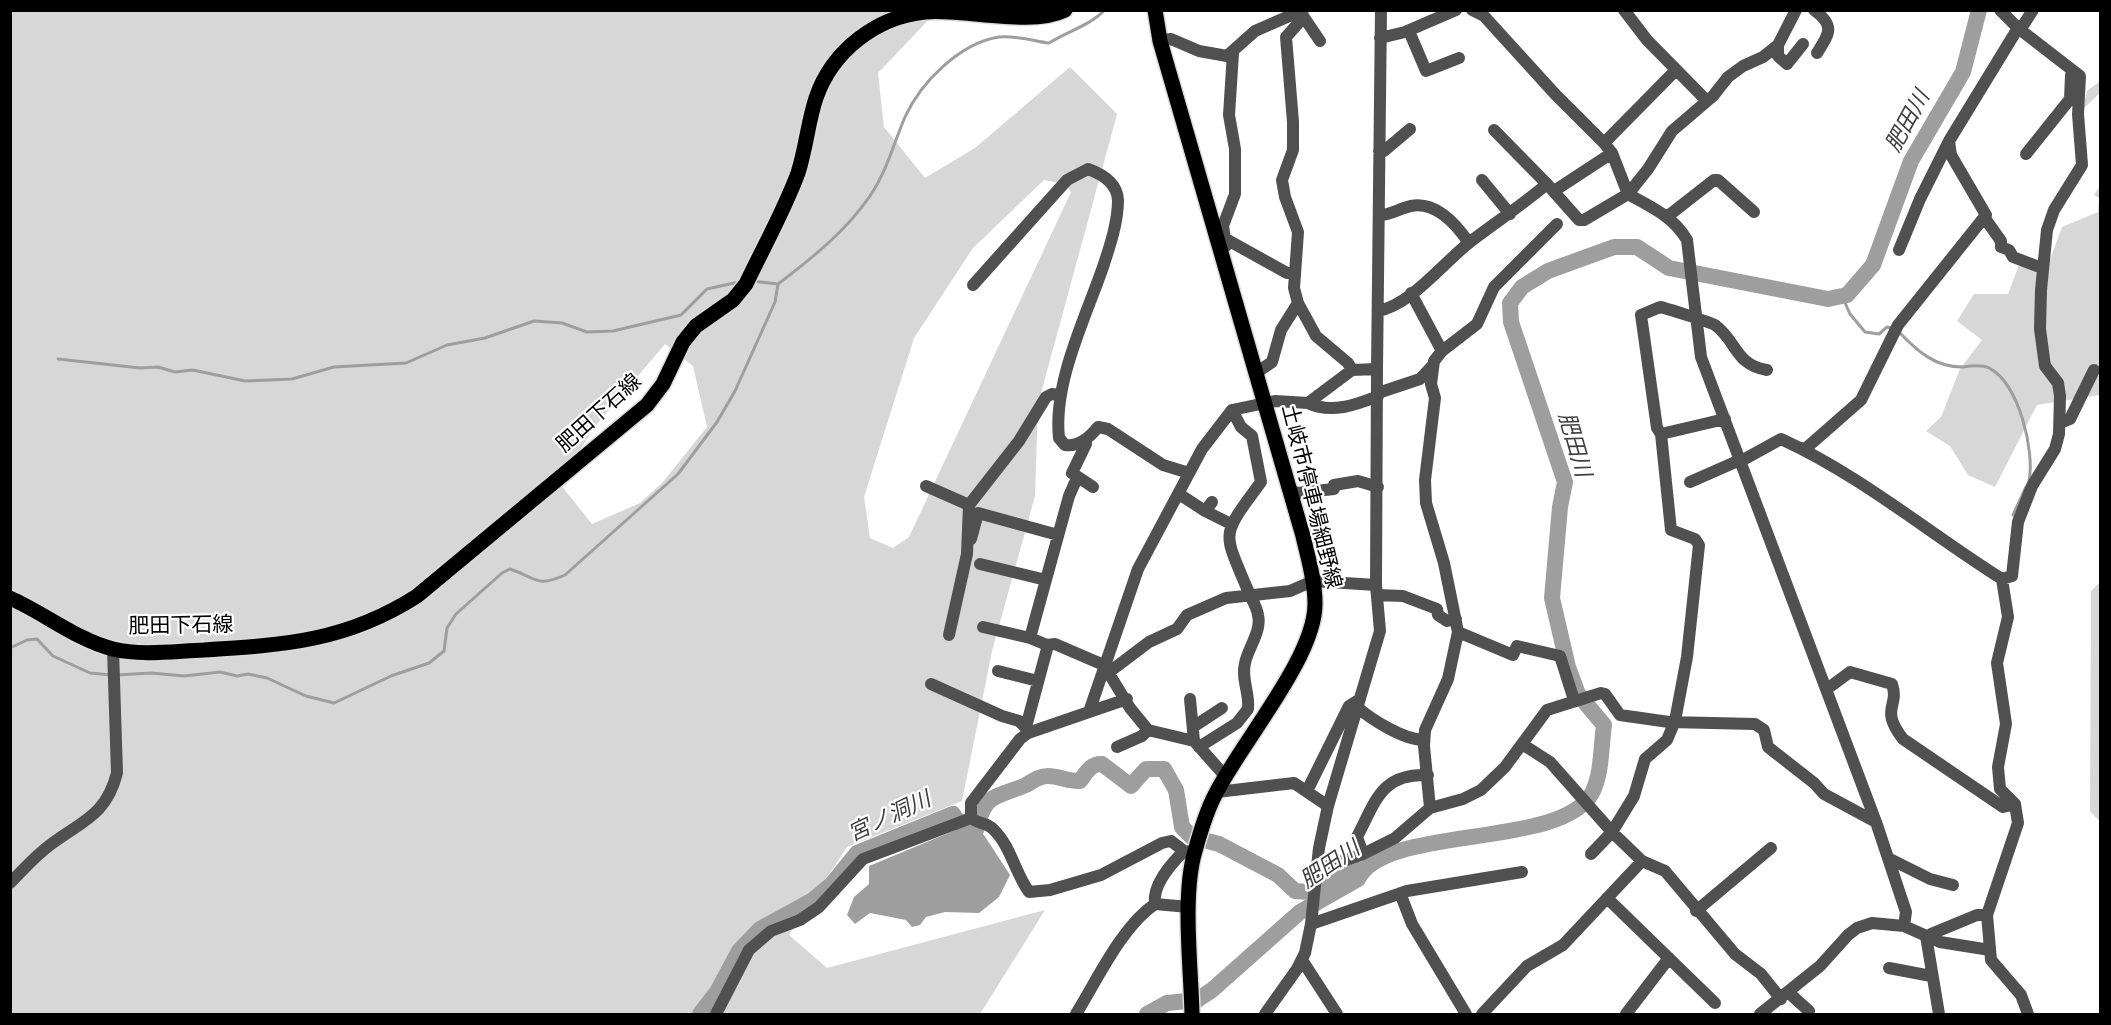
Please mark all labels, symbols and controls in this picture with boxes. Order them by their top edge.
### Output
water label: 肥田川 [1881,87,1937,157]
street label: 肥田下石線 [553,370,647,458]
street label: 土岐市停車場細野線 [1275,402,1345,592]
water label: 肥田川 [1551,410,1595,480]
street label: 肥田下石線 [128,613,234,641]
water label: 宮ノ洞川 [845,787,935,849]
water label: 肥田川 [1296,837,1366,895]

